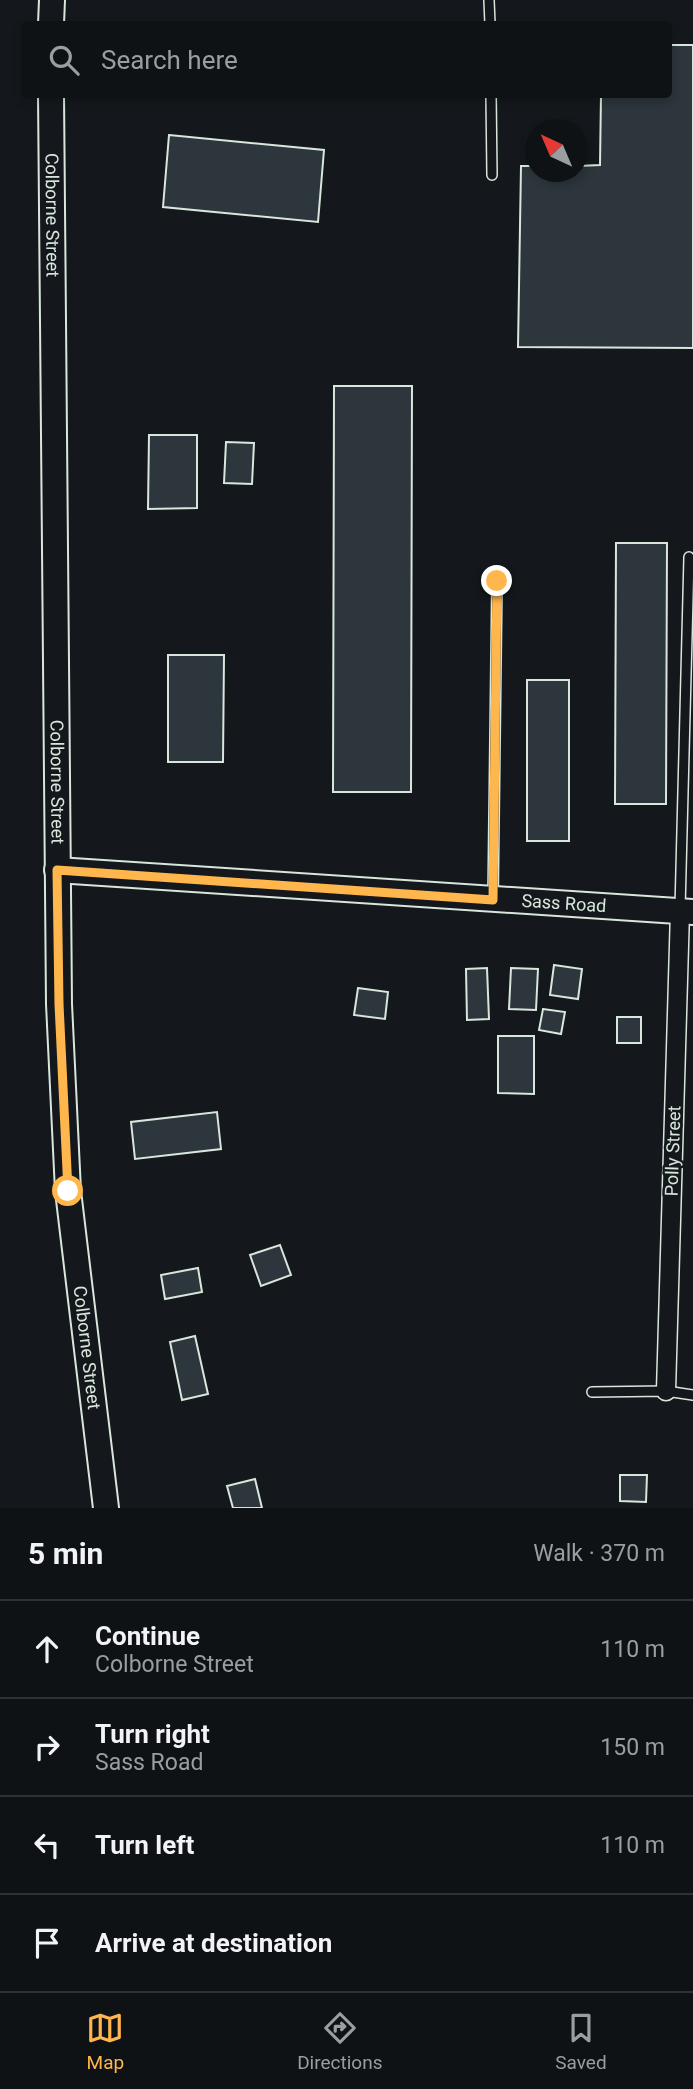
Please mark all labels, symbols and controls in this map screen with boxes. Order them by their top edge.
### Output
search box [21,21,672,98]
icon: search [45,41,83,79]
text: Search here [101,45,238,75]
north arrow [525,119,588,182]
street label: Colborne Street [42,153,64,277]
route end [481,565,512,596]
street label: Colborne Street [47,720,69,844]
street label: Sass Road [521,890,607,916]
street label: Polly Street [660,1105,685,1197]
route start [52,1175,83,1206]
street label: Colborne Street [69,1285,105,1411]
text: 5 min [28,1536,103,1571]
text: Walk · 370 m [533,1540,665,1567]
text: Continue [95,1621,200,1651]
icon: ahead [28,1630,66,1668]
text: 110 m [600,1636,665,1663]
text: Colborne Street [95,1651,254,1678]
text: Turn right [95,1719,210,1749]
icon: right [28,1728,66,1766]
text: 150 m [600,1734,665,1761]
text: Sass Road [95,1749,203,1776]
icon: left [28,1826,66,1864]
text: Turn left [95,1830,194,1860]
text: 110 m [600,1832,665,1859]
icon: arrive [28,1924,66,1962]
text: Arrive at destination [95,1928,332,1958]
tab: Map [86,2009,124,2074]
tab: Directions [297,2009,382,2074]
tab: Saved [555,2009,607,2074]

